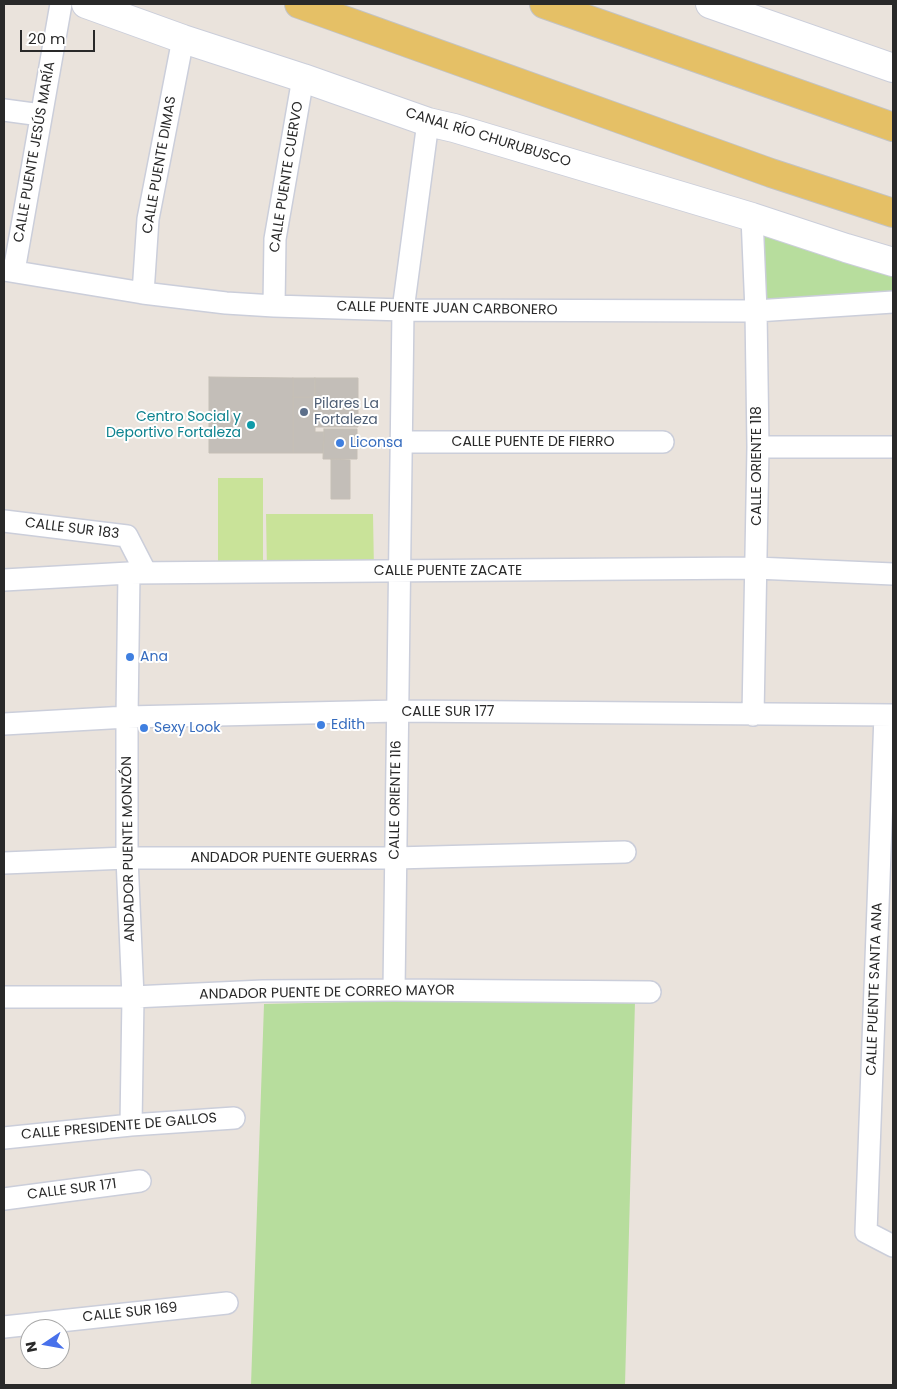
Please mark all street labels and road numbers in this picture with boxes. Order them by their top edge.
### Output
street label: CALLE PUENTE JESÚS MARÍA [11,60,59,244]
street label: CALLE PUENTE DIMAS [140,95,180,235]
street label: CALLE PUENTE CUERVO [267,100,307,254]
street label: CANAL RÍO CHURUBUSCO [403,105,573,171]
street label: CALLE PUENTE JUAN CARBONERO [336,299,558,319]
street label: CALLE ORIENTE 118 [749,406,765,526]
street label: CALLE PUENTE DE FIERRO [452,434,614,450]
street label: CALLE SUR 183 [24,515,120,543]
street label: CALLE PUENTE ZACATE [374,563,522,579]
street label: CALLE SUR 177 [402,704,494,720]
street label: CALLE ORIENTE 116 [387,740,405,860]
street label: ANDADOR PUENTE MONZÓN [119,756,139,942]
street label: ANDADOR PUENTE GUERRAS [190,850,378,866]
street label: CALLE PUENTE SANTA ANA [864,902,886,1076]
street label: ANDADOR PUENTE DE CORREO MAYOR [199,982,455,1004]
street label: CALLE PRESIDENTE DE GALLOS [20,1110,218,1144]
street label: CALLE SUR 171 [26,1176,118,1204]
street label: CALLE SUR 169 [82,1300,178,1326]

